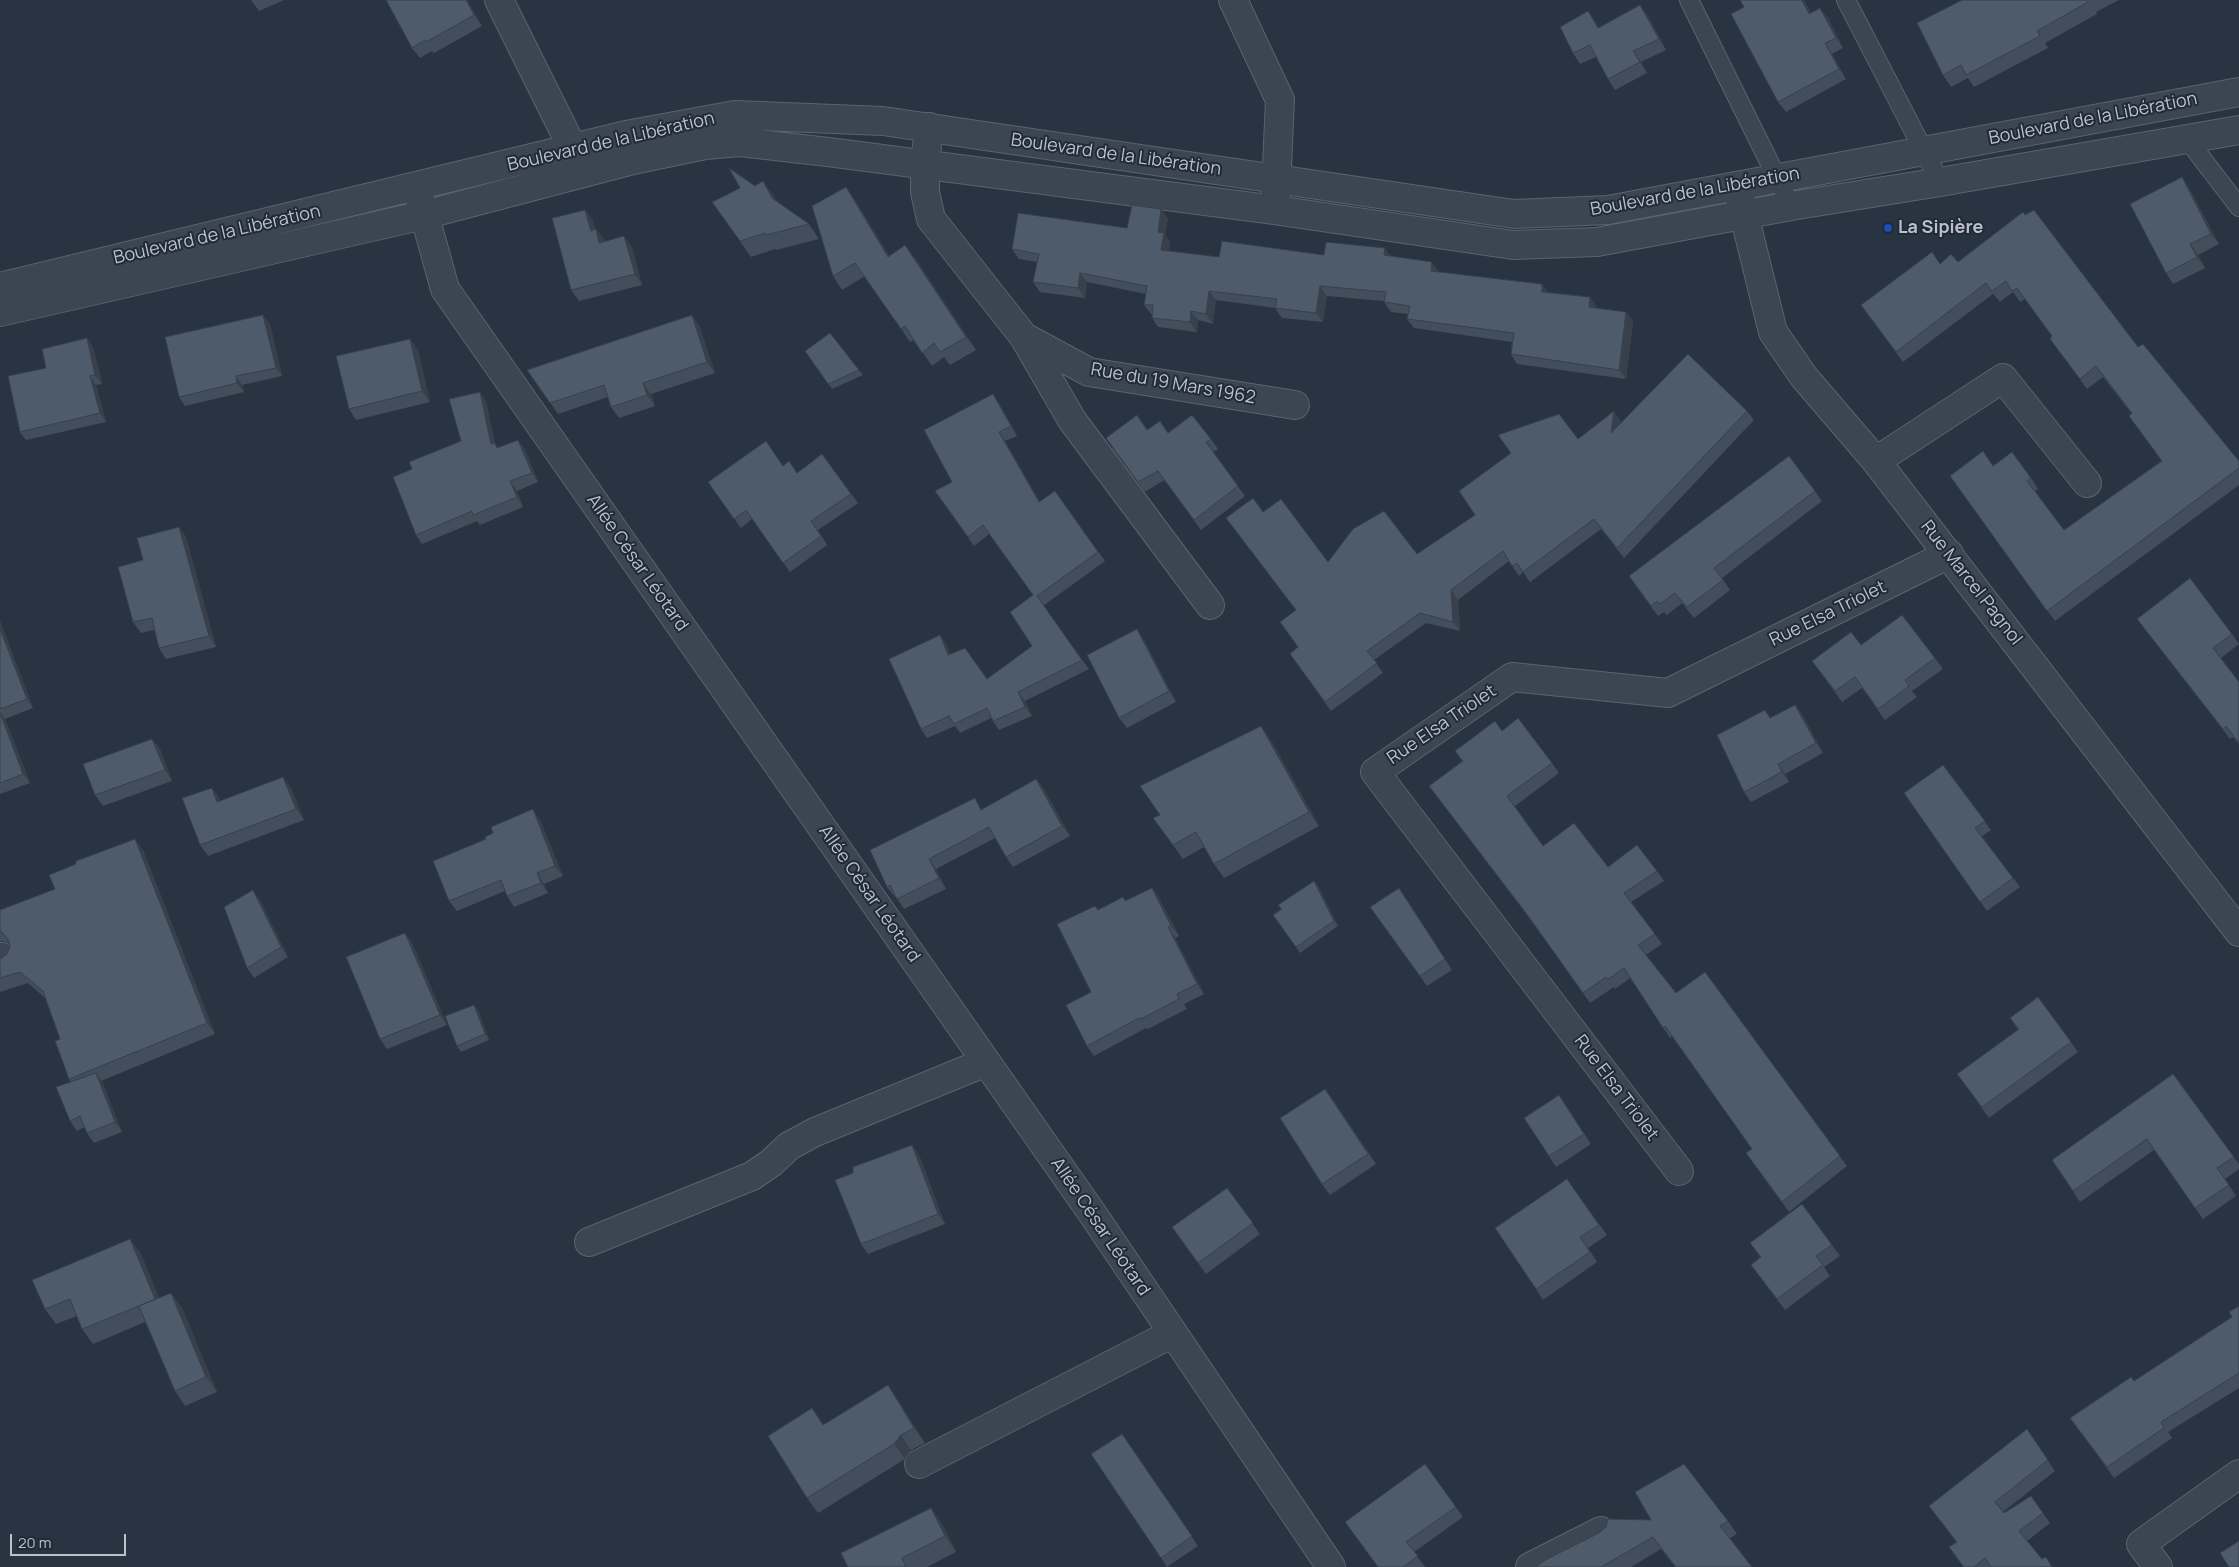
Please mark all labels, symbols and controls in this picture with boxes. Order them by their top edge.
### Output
street label: Boulevard de la Libération [1987,88,2199,150]
street label: Boulevard de la Libération [505,108,717,176]
street label: Boulevard de la Libération [1010,130,1222,180]
street label: Boulevard de la Libération [1589,163,1801,221]
street label: Boulevard de la Libération [111,201,323,269]
place label: La Sipière [1898,217,1983,239]
marker: La Sipière [1882,222,1894,234]
street label: Rue du 19 Mars 1962 [1089,359,1257,409]
street label: Allée César Léotard [582,490,692,636]
street label: Rue Marcel Pagnol [1916,516,2026,650]
street label: Rue Elsa Triolet [1766,577,1890,651]
street label: Rue Elsa Triolet [1383,681,1501,769]
street label: Allée César Léotard [814,821,924,967]
street label: Rue Elsa Triolet [1569,1031,1663,1145]
street label: Allée César Léotard [1046,1154,1154,1300]
scale bar [12,1524,129,1556]
text: 20 m [18,1532,51,1553]

